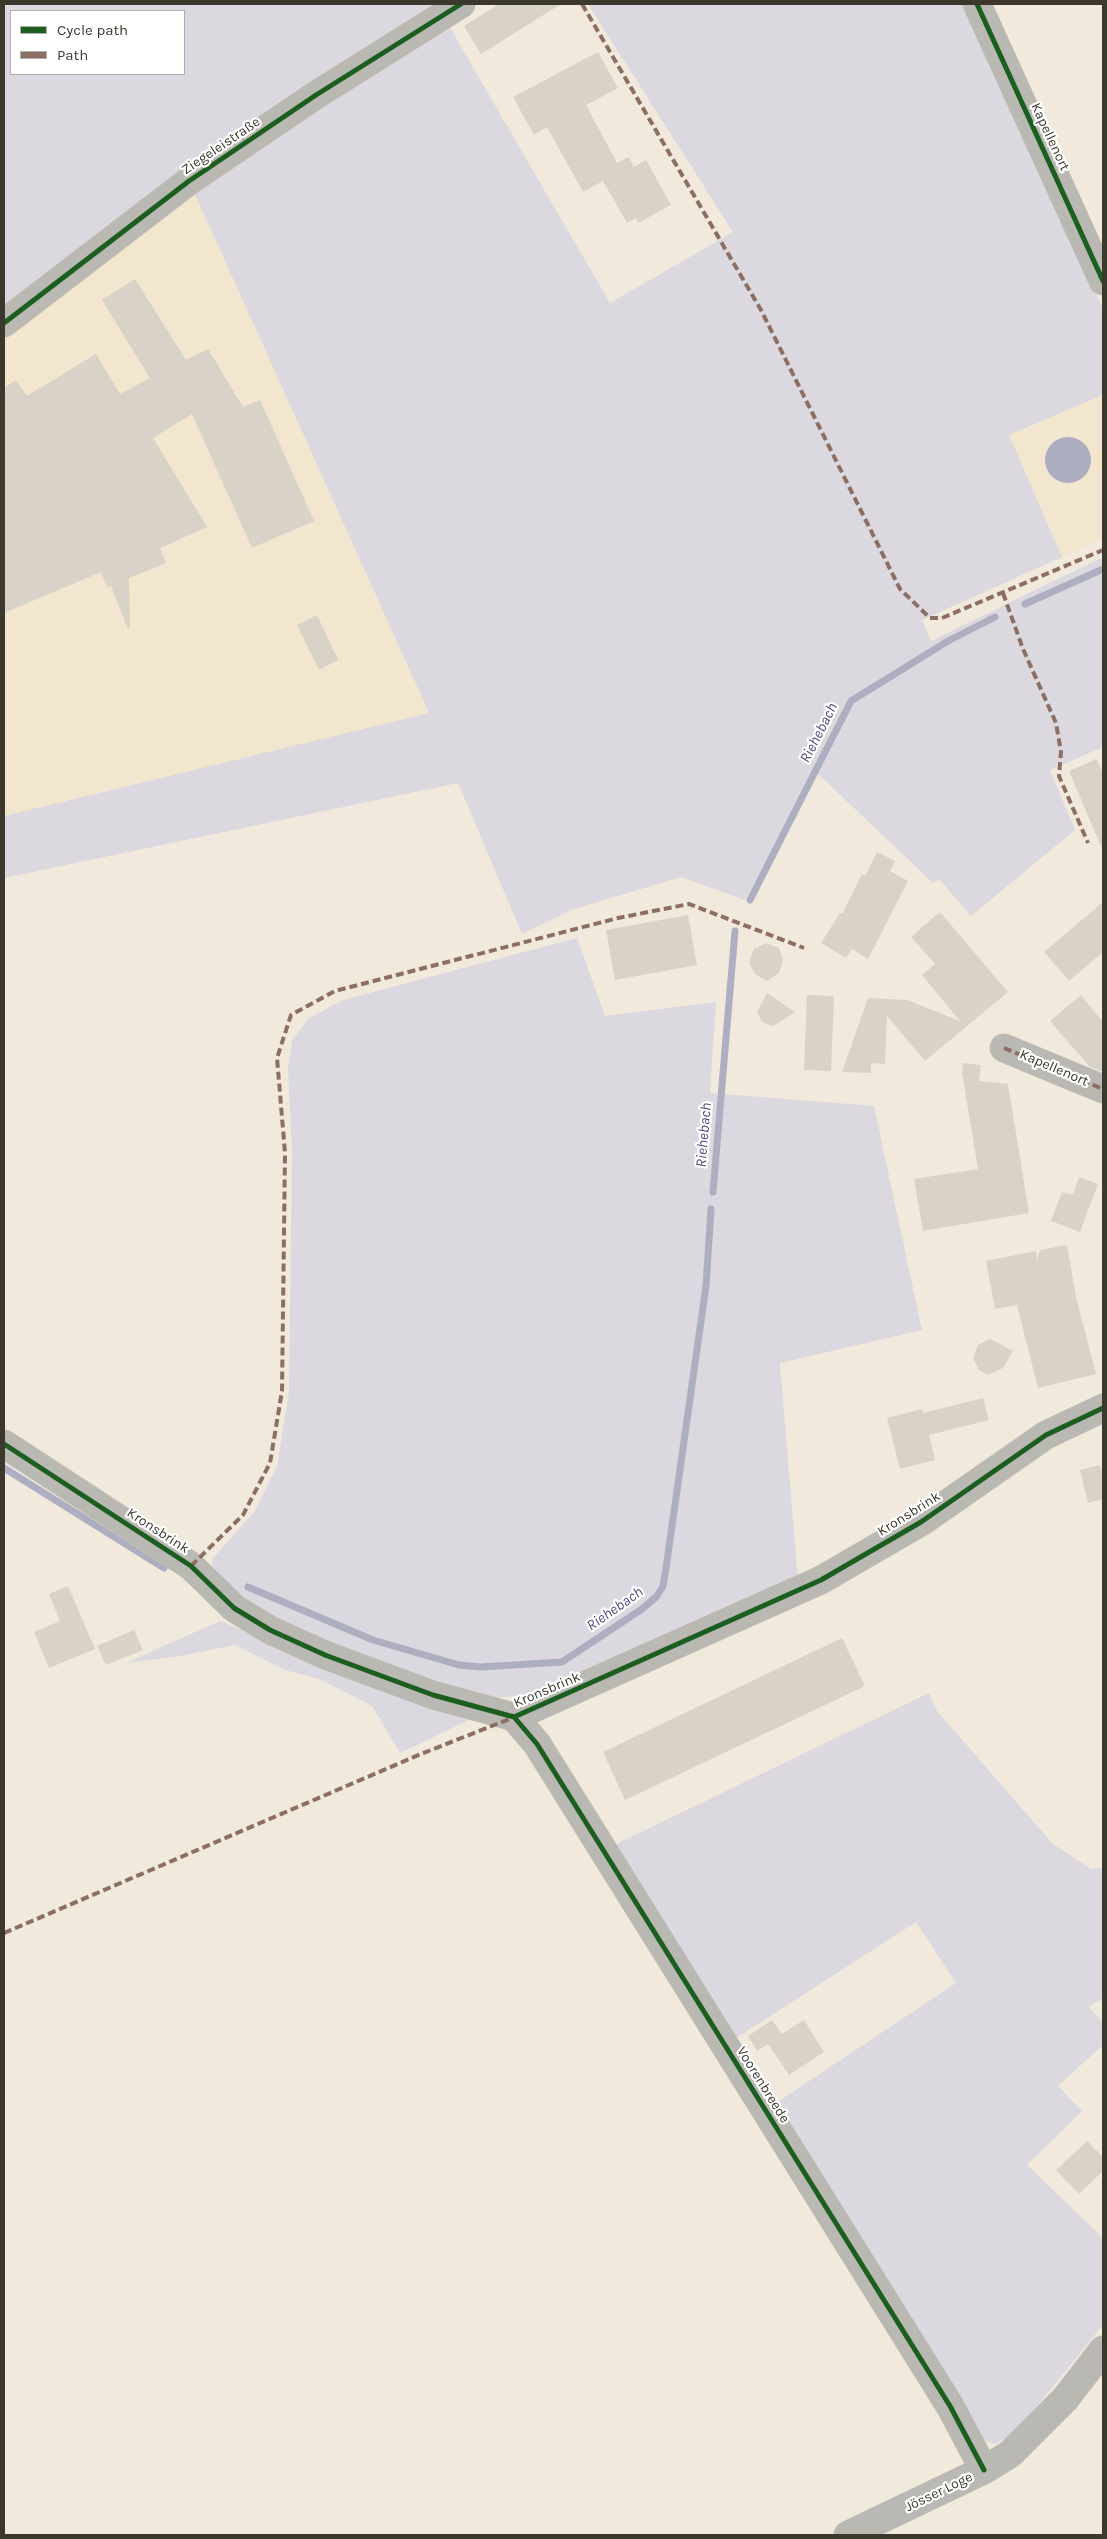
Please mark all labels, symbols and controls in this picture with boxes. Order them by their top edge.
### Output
legend [10,10,185,75]
text: Cycle path [57,21,128,39]
text: Path [57,46,88,64]
street label: Kapellenort [1027,100,1073,174]
street label: Ziegeleistraße [179,114,263,178]
water label: Riehebach [796,700,842,766]
street label: Kapellenort [1017,1046,1091,1090]
water label: Riehebach [692,1102,716,1168]
street label: Kronsbrink [874,1488,944,1540]
street label: Kronsbrink [124,1505,192,1557]
water label: Riehebach [583,1583,647,1635]
street label: Kronsbrink [511,1668,583,1712]
street label: Voorenbreede [733,2044,793,2126]
street label: Jösser Loge [903,2468,975,2516]

